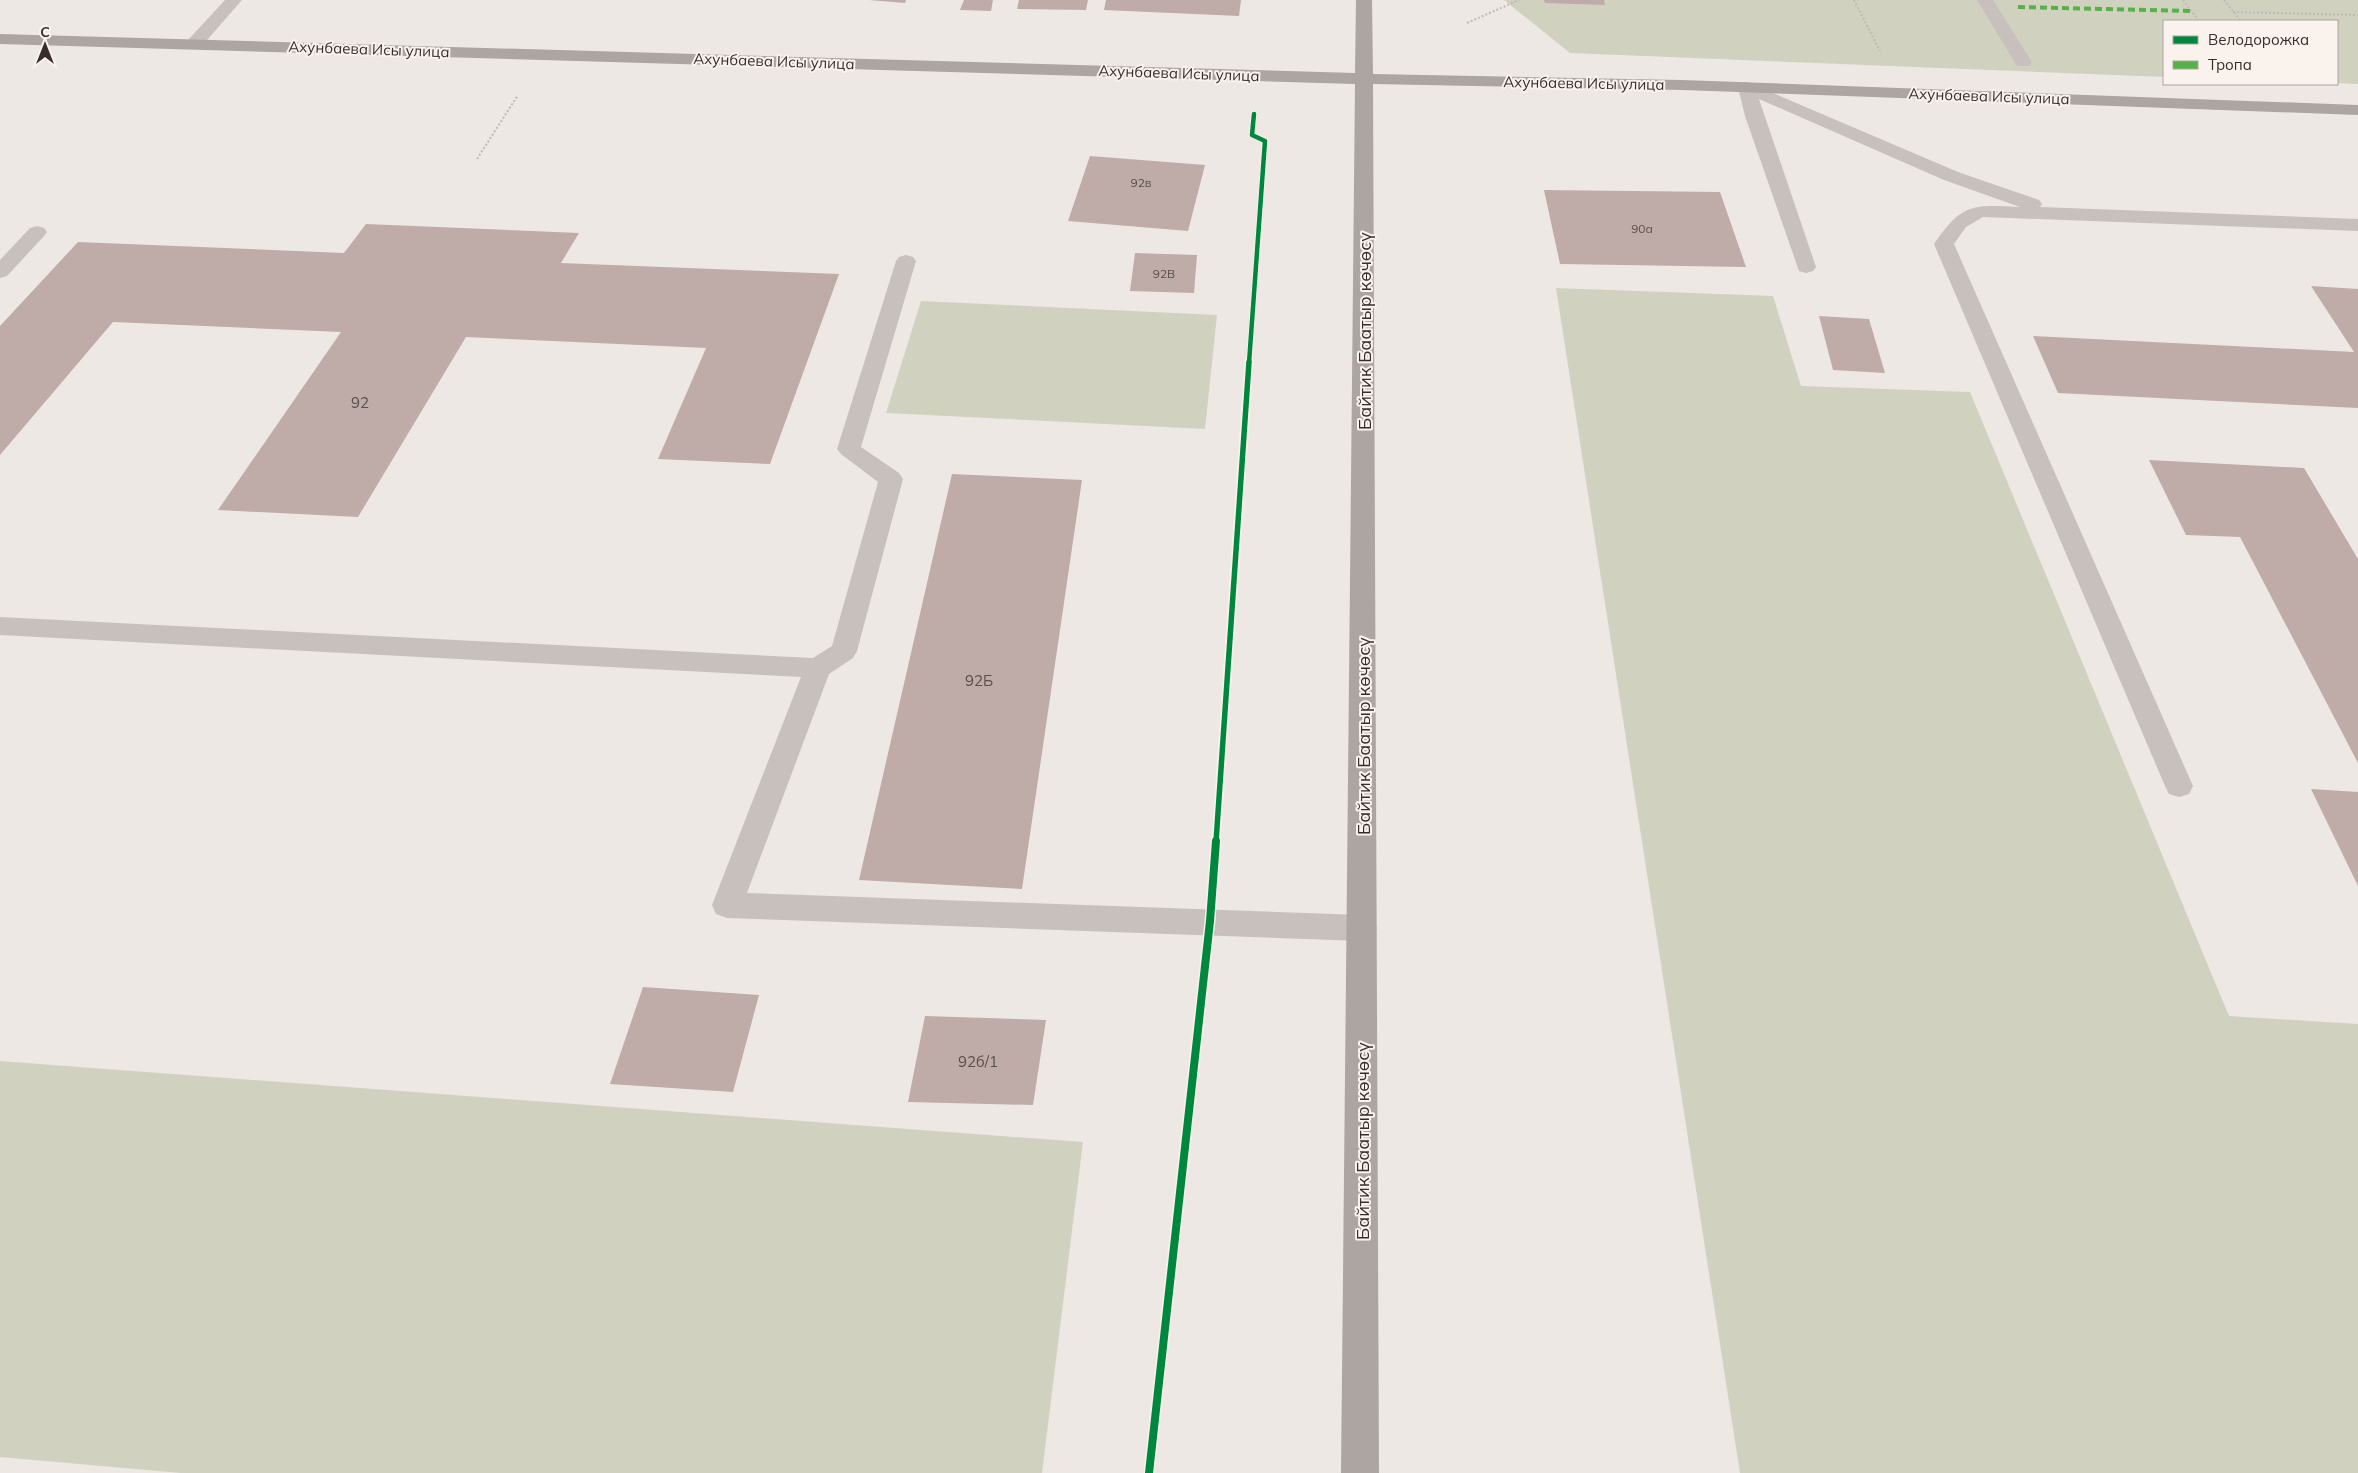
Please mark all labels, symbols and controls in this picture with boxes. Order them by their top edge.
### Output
north arrow [20,20,70,70]
legend [2163,20,2338,85]
text: С [40,23,50,41]
text: Велодорожка [2208,30,2309,49]
street label: Ахунбаева Исы улица [288,37,450,61]
street label: Ахунбаева Исы улица [693,49,855,73]
text: Тропа [2208,55,2252,74]
street label: Ахунбаева Исы улица [1098,61,1260,85]
street label: Ахунбаева Исы улица [1503,72,1665,94]
street label: Ахунбаева Исы улица [1908,84,2070,108]
house number: 92в [1130,175,1152,190]
house number: 90а [1631,221,1653,236]
street label: Байтик Баатыр көчөсү [1353,232,1376,430]
house number: 92В [1153,266,1175,281]
house number: 92 [351,393,369,412]
street label: Байтик Баатыр көчөсү [1352,637,1375,835]
house number: 92Б [965,671,993,690]
street label: Байтик Баатыр көчөсү [1351,1042,1374,1240]
house number: 92б/1 [958,1052,998,1071]

